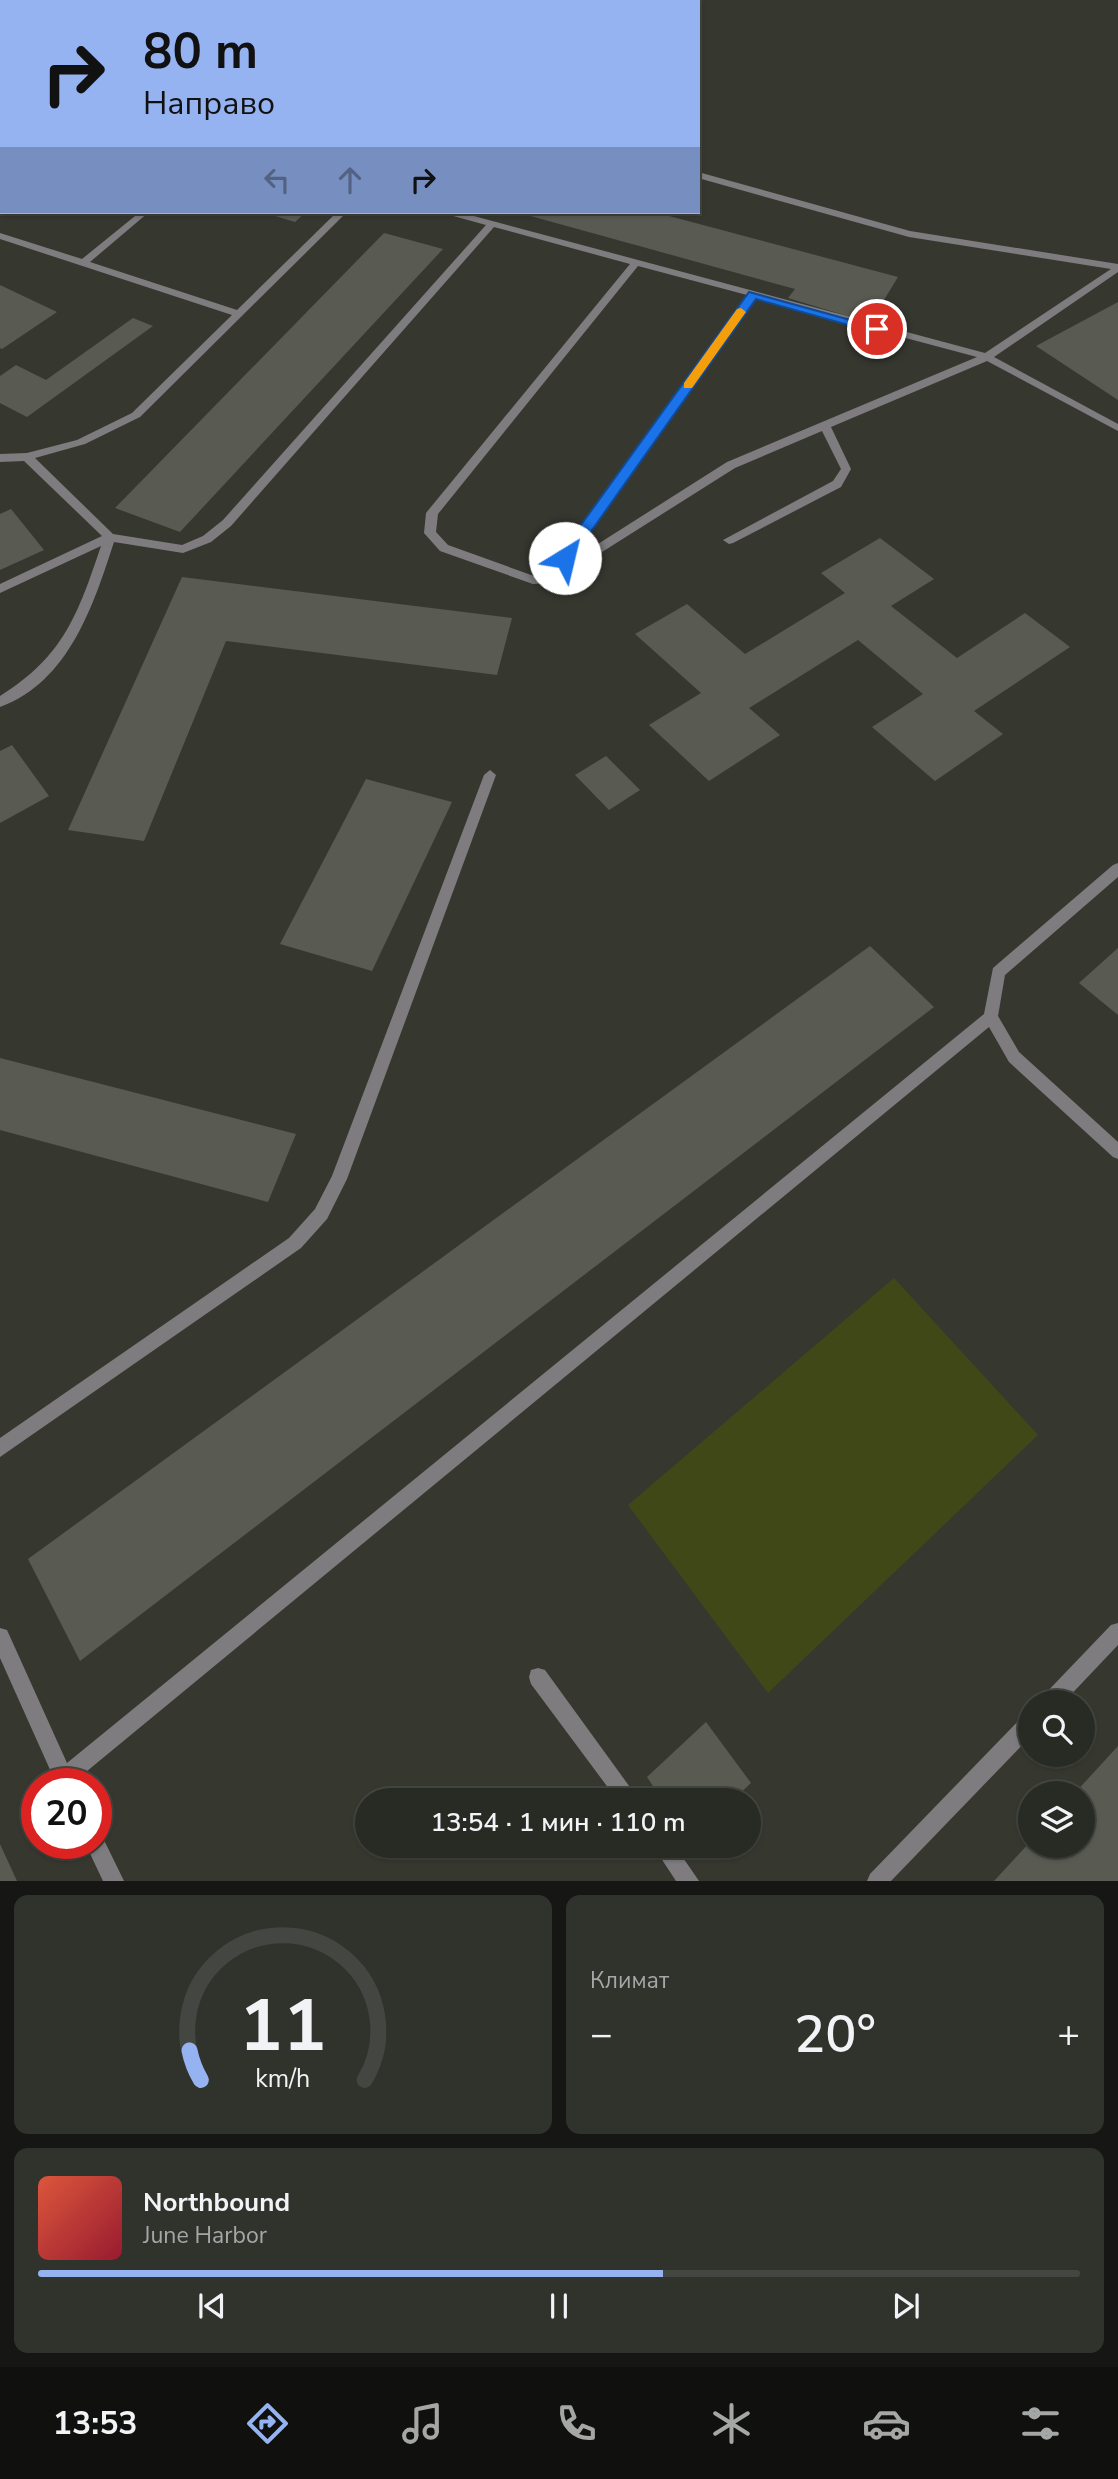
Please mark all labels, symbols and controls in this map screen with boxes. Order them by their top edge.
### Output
text: 80 m [143,18,258,85]
icon: right [28,28,119,119]
text: Направо [143,82,275,125]
icon: left [258,161,296,199]
icon: ahead [331,161,369,199]
icon: right [404,161,442,199]
pin [847,299,907,359]
icon: arrive [858,310,896,348]
position arrow [528,521,602,595]
map controls [1018,1690,1095,1858]
button: search [1018,1690,1095,1767]
speed limit sign: 20 [21,1768,112,1859]
button: layers [1018,1781,1095,1858]
text: 13:54 · 1 мин · 110 m [430,1805,686,1840]
text: Климат [590,1965,669,1996]
text: 11 [239,1977,327,2077]
text: 20° [794,1999,876,2070]
text: − [590,2009,613,2060]
text: + [1057,2009,1080,2060]
text: km/h [255,2062,311,2096]
text: Northbound [143,2185,290,2220]
text: June Harbor [143,2220,267,2251]
icon: previous [193,2287,231,2325]
icon: pause [540,2287,578,2325]
icon: next [887,2287,925,2325]
icon: directions [243,2399,292,2448]
icon: music [398,2399,447,2448]
icon: phone [552,2399,601,2448]
icon: climate [707,2399,756,2448]
icon: car [862,2399,911,2448]
icon: filters [1016,2399,1065,2448]
text: 13:53 [53,2402,138,2445]

